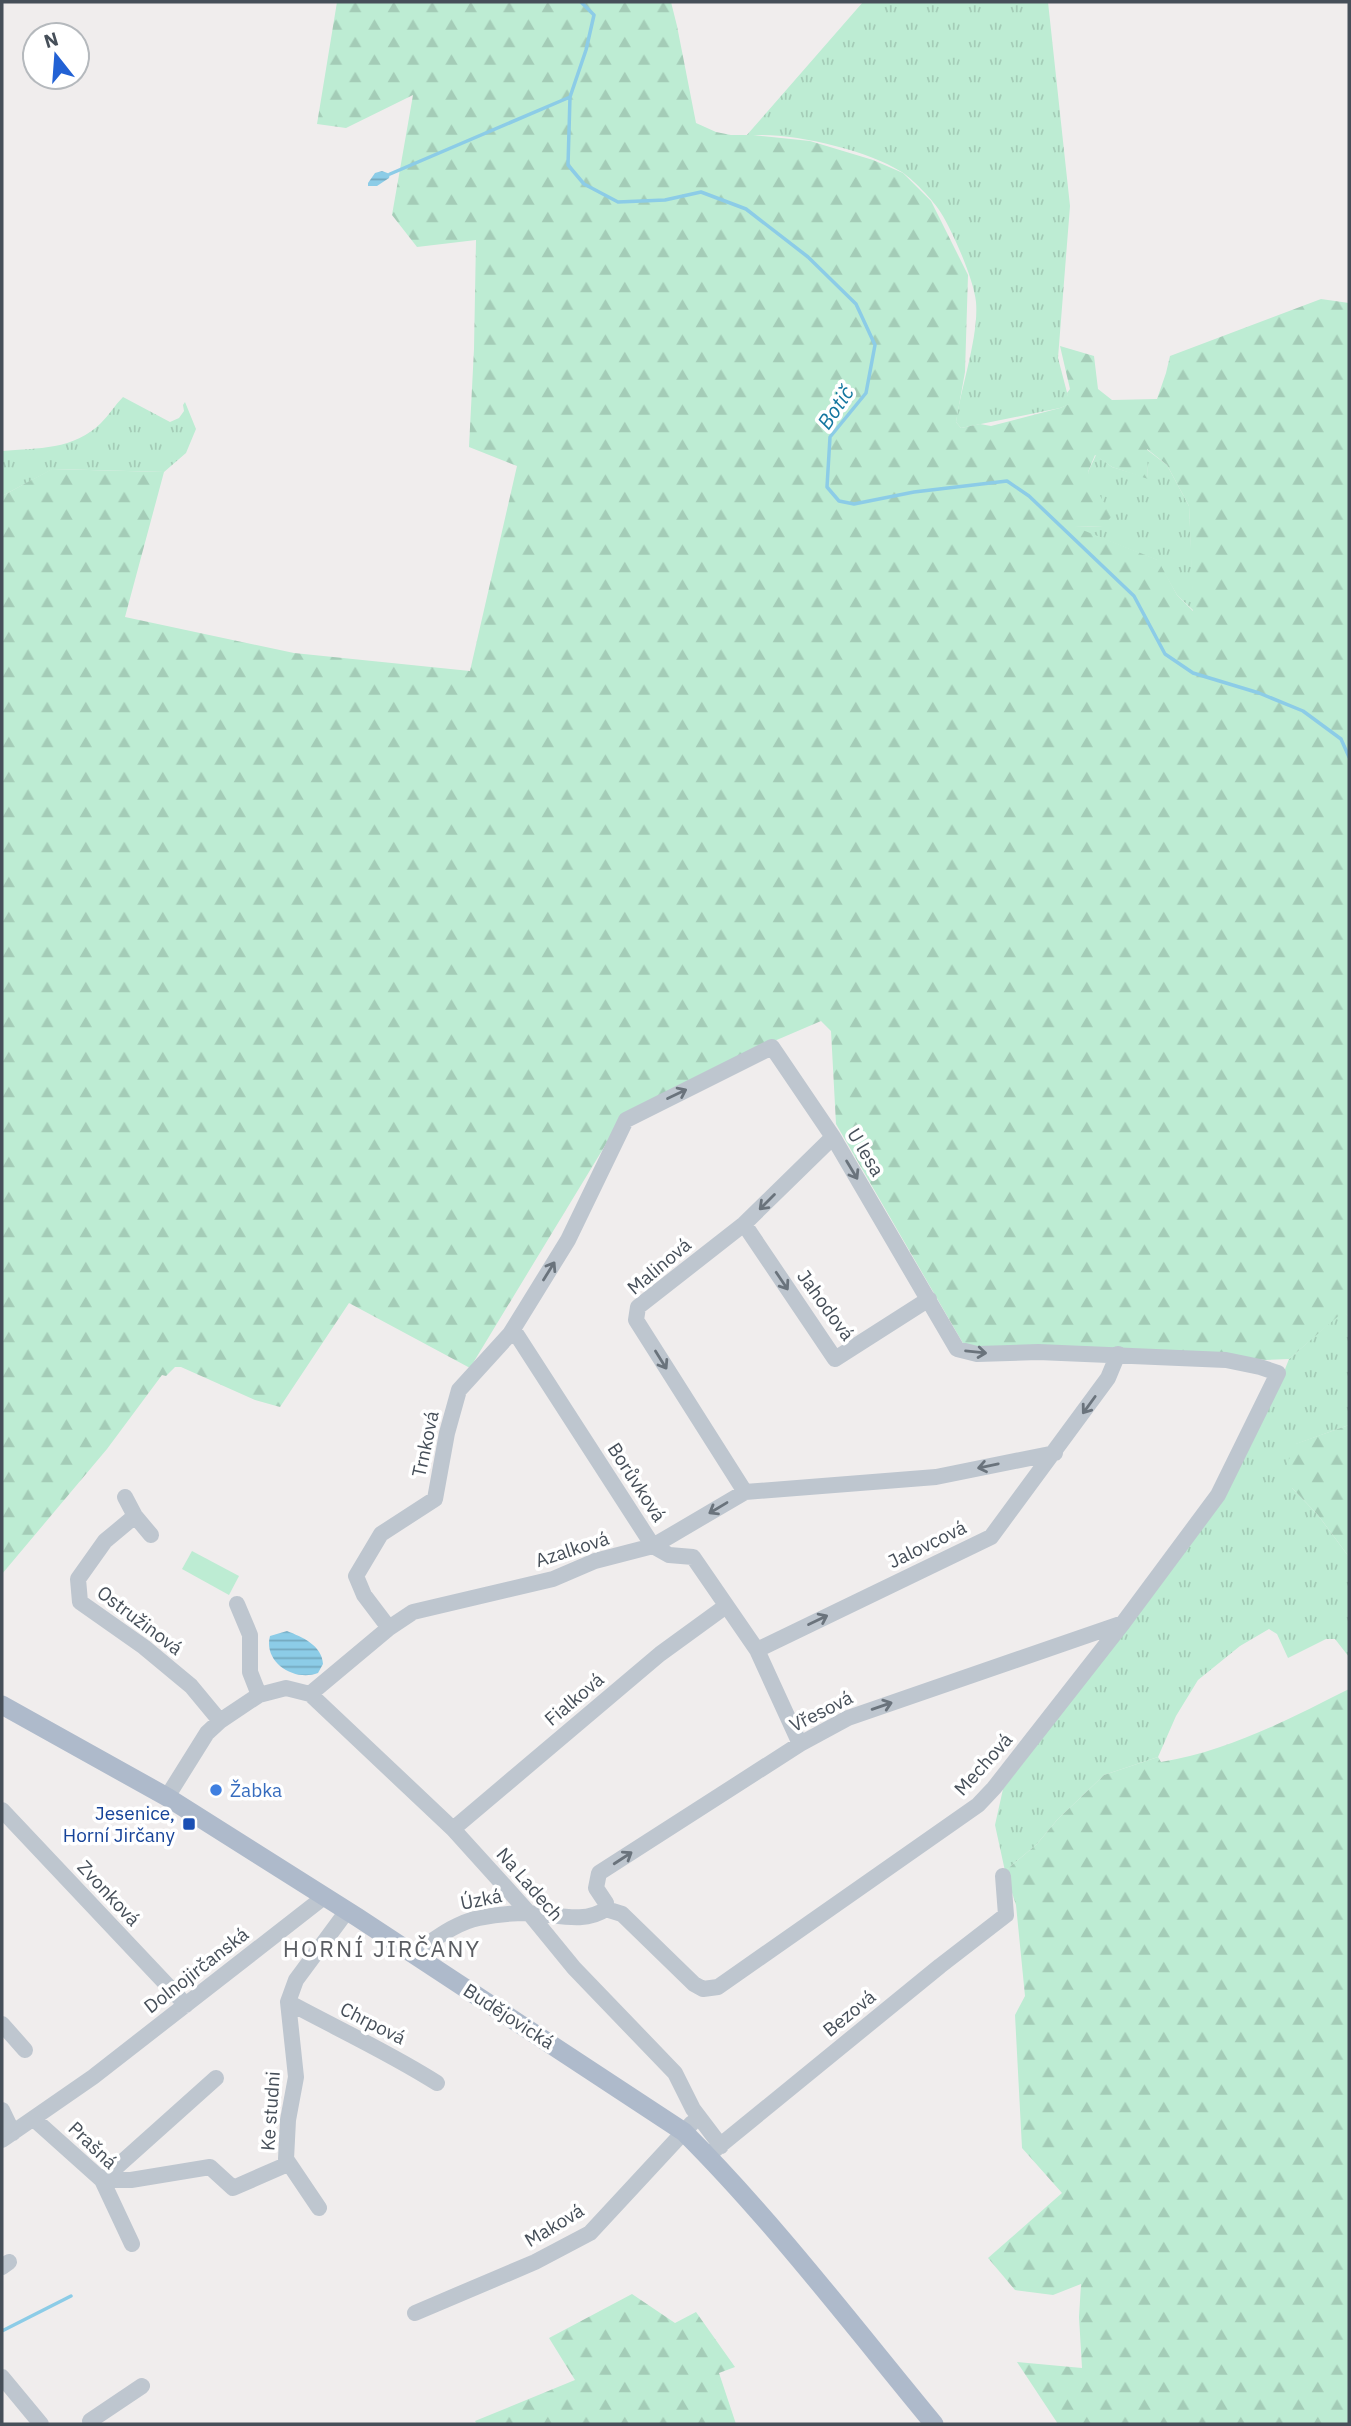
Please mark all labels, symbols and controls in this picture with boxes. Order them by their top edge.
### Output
north arrow [21,21,91,91]
text: N [41,26,61,53]
water label: Botič [810,379,860,434]
one-way arrow [666,1087,687,1100]
street label: U lesa [842,1123,890,1181]
one-way arrow [846,1159,860,1179]
one-way arrow [759,1193,776,1210]
street label: Malinová [622,1232,696,1300]
one-way arrow [542,1261,556,1281]
street label: Jahodová [792,1265,860,1345]
one-way arrow [775,1270,789,1290]
one-way arrow [964,1346,987,1359]
one-way arrow [655,1350,669,1370]
one-way arrow [1082,1395,1096,1414]
street label: Trnková [406,1409,444,1479]
street label: Borůvková [603,1438,671,1526]
one-way arrow [977,1460,1000,1474]
one-way arrow [708,1501,728,1515]
street label: Jalovcová [884,1515,970,1573]
street label: Azalková [532,1526,612,1572]
street label: Ostružinová [92,1580,188,1660]
one-way arrow [807,1613,828,1627]
street label: Fialková [539,1667,609,1731]
street label: Vřesová [785,1685,857,1737]
one-way arrow [871,1699,893,1712]
street label: Mechová [949,1728,1017,1800]
place label: Žabka [230,1778,282,1802]
marker: Žabka [208,1782,224,1798]
place label: Jesenice, Horní Jirčany [63,1801,176,1847]
marker: Jesenice, Horní Jirčany [181,1816,197,1832]
street label: Na Ladech [492,1842,568,1926]
one-way arrow [612,1850,632,1864]
street label: Zvonková [73,1855,145,1931]
street label: Úzká [458,1883,504,1915]
street label: Dolnojirčanská [139,1922,253,2018]
district label: HORNÍ JIRČANY [283,1933,481,1963]
street label: Budějovická [459,1978,559,2054]
street label: Bezová [818,1984,880,2042]
street label: Chrpová [336,1996,410,2050]
street label: Ke studni [255,2070,285,2152]
street label: Prašná [64,2116,122,2174]
street label: Maková [520,2198,588,2252]

